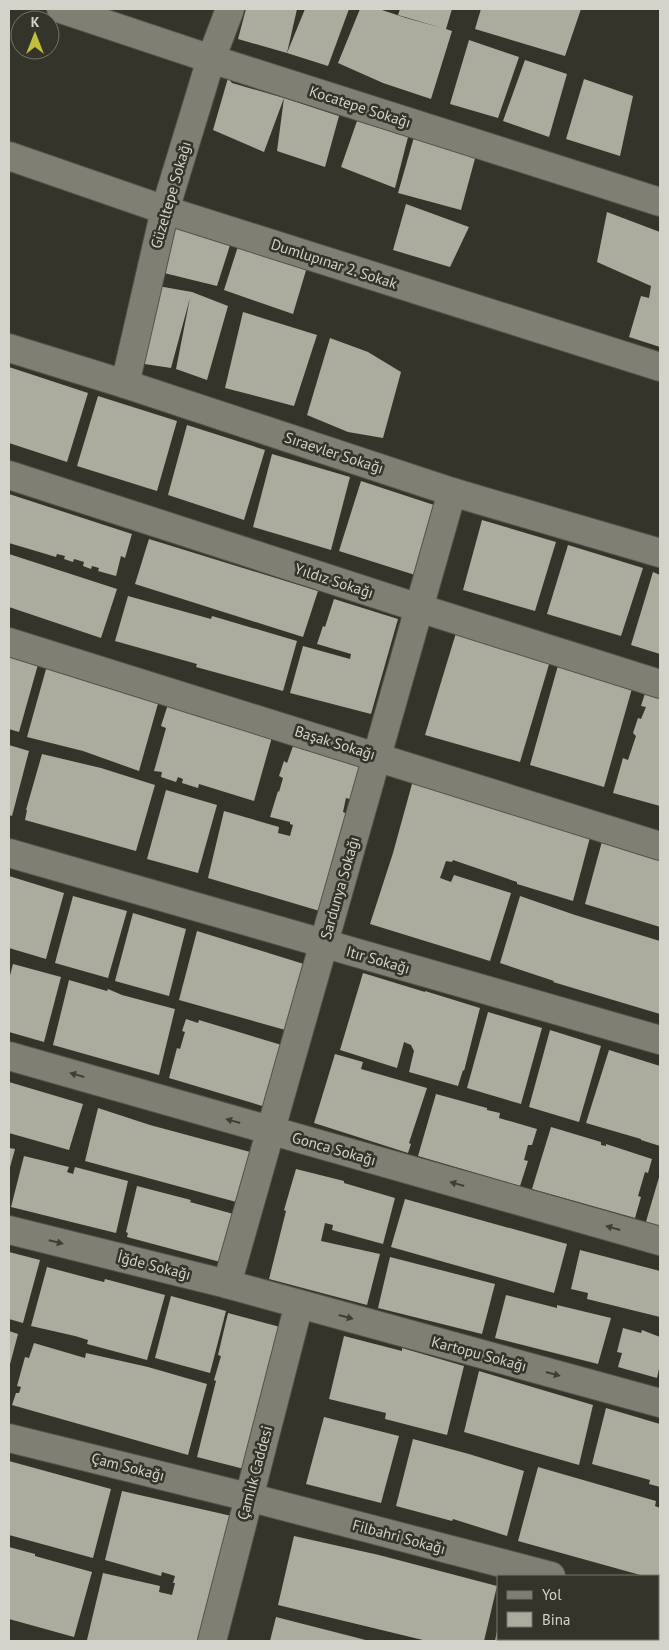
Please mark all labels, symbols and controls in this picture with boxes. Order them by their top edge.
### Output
north arrow [10,10,60,60]
text: K [31,13,40,31]
street label: Kocatepe Sokağı [307,81,413,132]
street label: Güzeltepe Sokağı [146,139,195,251]
street label: Dumlupınar 2. Sokak [269,234,400,293]
street label: Sıraevler Sokağı [282,428,386,477]
street label: Yıldız Sokağı [292,559,376,602]
street label: Başak Sokağı [292,721,378,764]
street label: Sardunya Sokağı [316,834,363,941]
street label: Itır Sokağı [344,941,412,978]
one-way arrow [70,1071,85,1079]
one-way arrow [226,1116,241,1124]
street label: Gonca Sokağı [290,1127,378,1170]
one-way arrow [449,1180,465,1188]
one-way arrow [606,1224,621,1232]
one-way arrow [49,1238,64,1246]
street label: İğde Sokağı [116,1247,193,1284]
one-way arrow [338,1313,353,1321]
street label: Kartopu Sokağı [430,1332,529,1375]
one-way arrow [545,1370,561,1378]
street label: Çamlık Caddesi [233,1424,276,1522]
street label: Çam Sokağı [90,1448,167,1485]
street label: Filbahri Sokağı [350,1515,448,1558]
legend [497,1575,659,1640]
text: Yol [542,1585,562,1604]
text: Bina [542,1610,570,1629]

